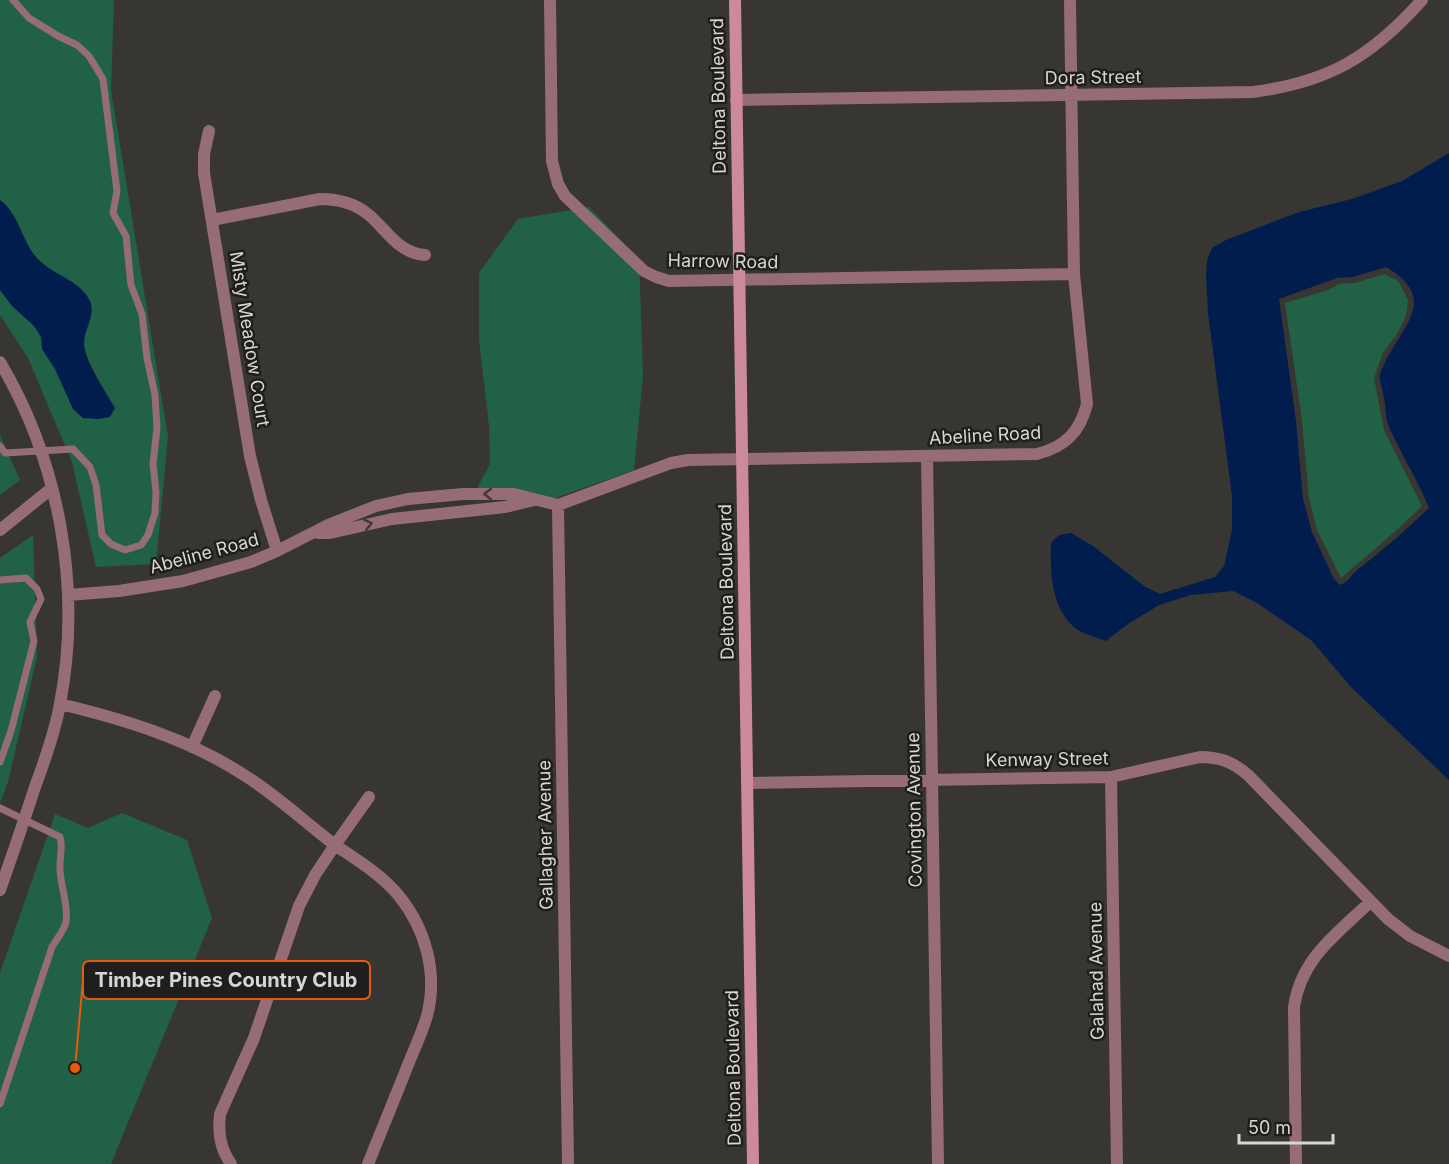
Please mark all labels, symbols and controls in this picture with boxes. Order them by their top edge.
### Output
street label: Deltona Boulevard [706,18,730,174]
street label: Dora Street [1045,66,1142,88]
street label: Misty Meadow Court [226,250,274,428]
street label: Harrow Road [667,250,779,272]
street label: Abeline Road [928,422,1042,448]
one-way arrow [483,488,492,500]
street label: Deltona Boulevard [714,504,738,660]
one-way arrow [363,518,373,531]
street label: Abeline Road [147,528,261,578]
street label: Covington Avenue [902,732,926,888]
street label: Kenway Street [985,747,1109,771]
street label: Gallagher Avenue [533,760,557,910]
street label: Galahad Avenue [1084,902,1108,1040]
callout: Timber Pines Country Club [83,961,370,999]
text: Timber Pines Country Club [95,968,357,992]
street label: Deltona Boulevard [721,990,745,1146]
scale bar [1239,1107,1334,1145]
text: 50 m [1248,1117,1291,1138]

